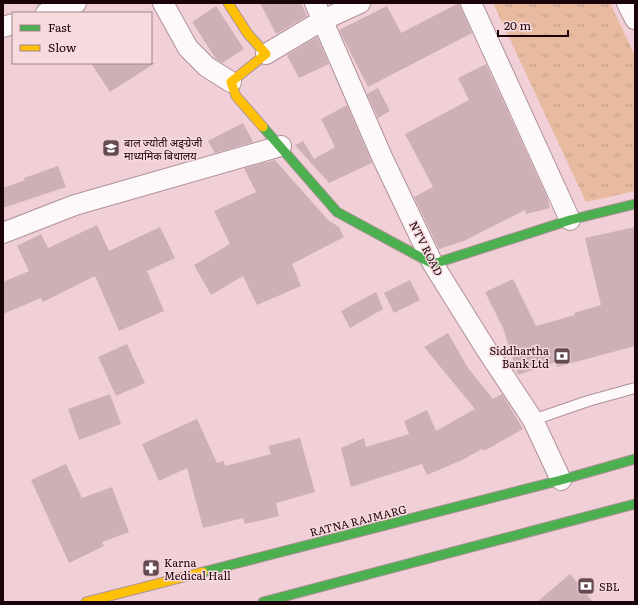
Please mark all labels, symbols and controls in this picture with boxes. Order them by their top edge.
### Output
legend [12,12,152,64]
scale bar [498,12,568,38]
text: 20 m [504,16,531,34]
text: Fast [48,18,72,36]
text: Slow [48,38,77,56]
place label: बाल ज्योती अङ्ग्रेजी माध्यमिक बिधालय [124,134,202,163]
school or university icon: बाल ज्योती अङ्ग्रेजी माध्यमिक बिधालय [101,138,121,158]
street label: NTV ROAD [406,218,448,278]
place label: Siddhartha Bank Ltd [489,342,549,371]
bank icon: Siddhartha Bank Ltd [552,346,572,366]
street label: RATNA RAJMARG [308,500,408,540]
place label: Karna Medical Hall [164,554,231,583]
pharmacy icon: Karna Medical Hall [141,558,161,578]
bank icon: SBL [576,576,596,596]
place label: SBL [599,578,620,594]

